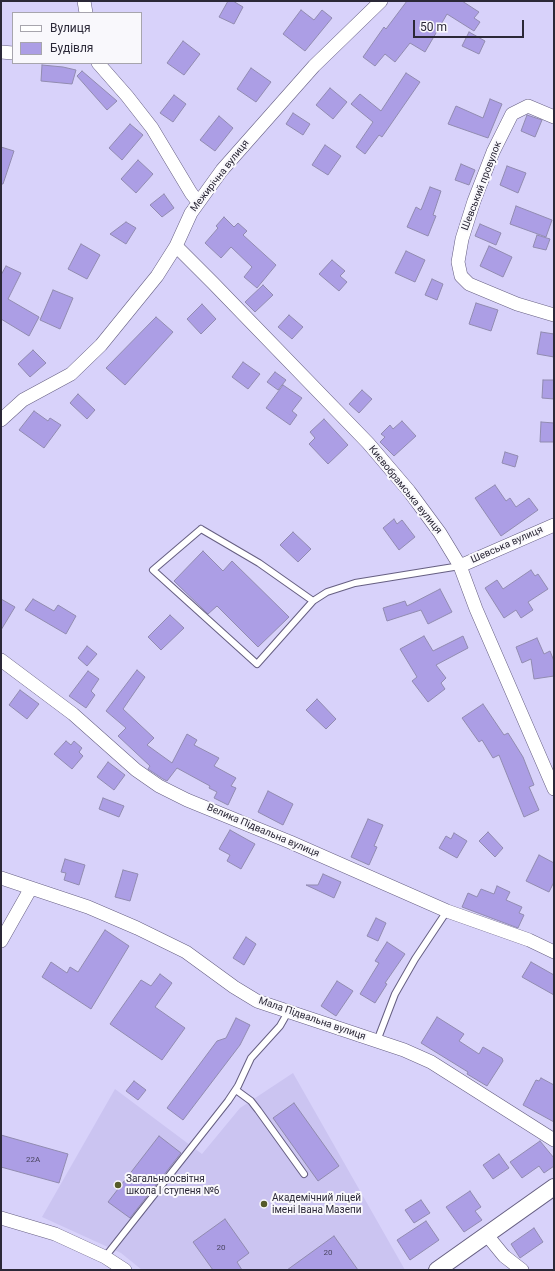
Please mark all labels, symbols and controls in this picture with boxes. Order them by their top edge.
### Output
legend [12,12,142,64]
scale bar [415,12,526,38]
text: 50 m [420,20,447,34]
text: Вулиця [50,21,91,35]
text: Будівля [50,41,93,55]
street label: Межирічна вулиця [188,138,252,214]
street label: Шевський провулок [459,140,505,232]
street label: Києвобрамська вулиця [366,443,444,537]
street label: Шевська вулиця [469,524,545,566]
street label: Велика Підвальна вулиця [205,802,321,860]
street label: Мала Підвальна вулиця [257,995,367,1043]
house number: 22А [26,1155,40,1165]
place label: Загальноосвітня школа І ступеня №6 [126,1173,219,1196]
marker: Загальноосвітня школа І ступеня №6 [113,1180,123,1190]
place label: Академічний ліцей імені Івана Мазепи [272,1192,361,1216]
marker: Академічний ліцей імені Івана Мазепи [259,1199,269,1209]
house number: 20 [217,1243,225,1253]
house number: 20 [324,1248,332,1258]

